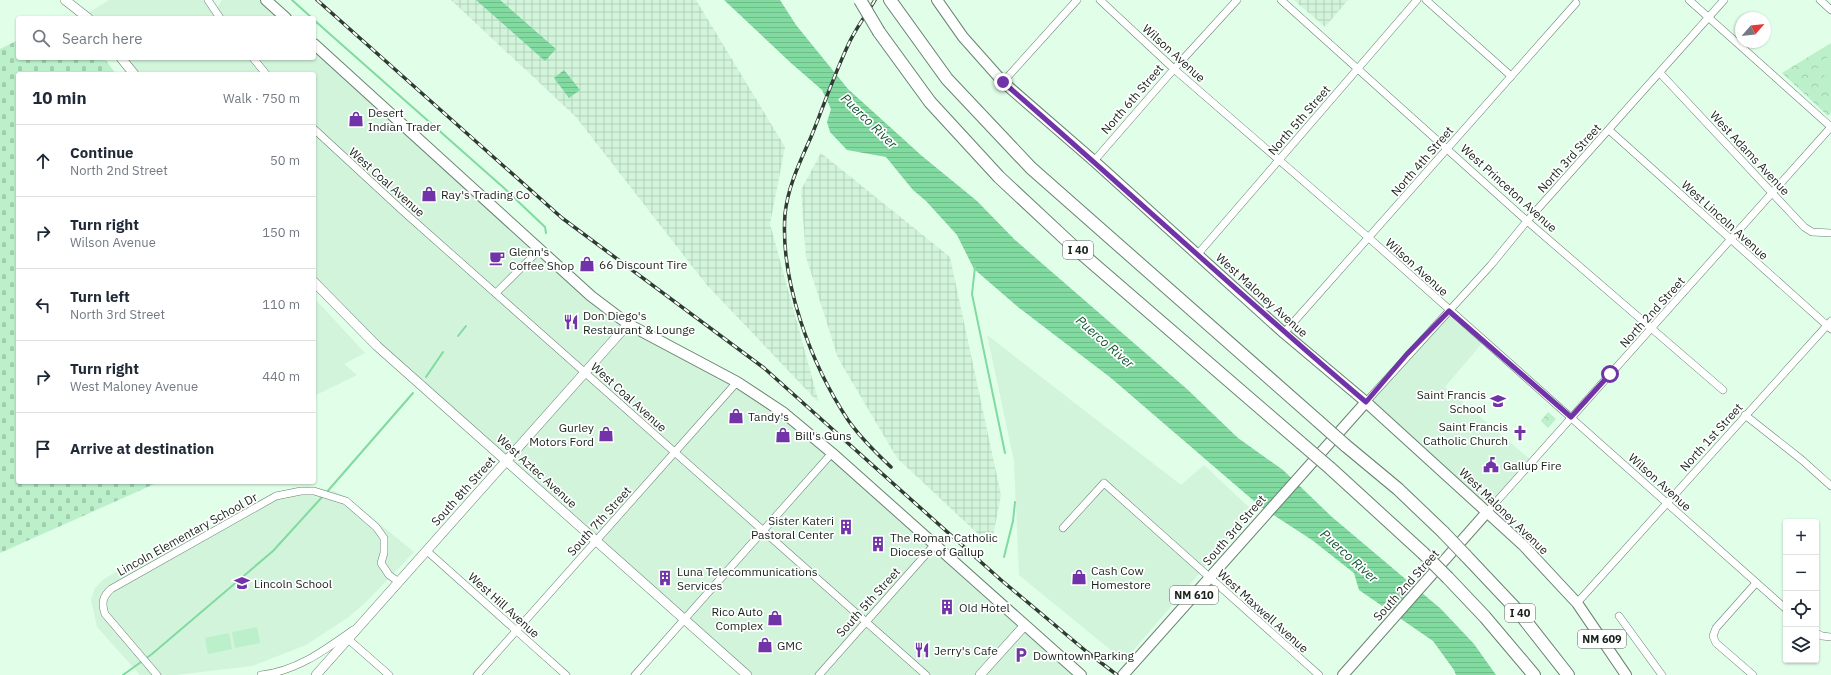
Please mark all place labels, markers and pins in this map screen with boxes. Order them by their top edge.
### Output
place label: Desert Indian Trader [368,105,441,134]
shop icon: Desert Indian Trader [347,110,365,128]
shop icon: Ray's Trading Co [420,185,438,203]
place label: Ray's Trading Co [441,187,530,202]
place label: Glenn's Coffee Shop [509,244,574,273]
cafe icon: Glenn's Coffee Shop [488,249,506,267]
shop icon: 66 Discount Tire [578,255,596,273]
place label: 66 Discount Tire [599,257,688,272]
place label: Don Diego's Restaurant & Lounge [583,308,696,337]
restaurant icon: Don Diego's Restaurant & Lounge [562,313,580,331]
place label: Saint Francis School [1417,387,1486,416]
school or university icon: Saint Francis School [1489,392,1507,410]
shop icon: Tandy's [727,407,745,425]
place label: Tandy's [748,409,789,424]
place label: Saint Francis Catholic Church [1423,419,1508,448]
place label: Gurley Motors Ford [529,420,594,449]
church icon: Saint Francis Catholic Church [1511,424,1529,442]
shop icon: Gurley Motors Ford [597,425,615,443]
shop icon: Bill's Guns [774,426,792,444]
place label: Bill's Guns [795,428,852,443]
public building icon: Gallup Fire [1482,456,1500,474]
place label: Gallup Fire [1503,458,1562,473]
place label: Sister Kateri Pastoral Center [751,513,835,542]
building icon: Sister Kateri Pastoral Center [837,518,855,536]
place label: The Roman Catholic Diocese of Gallup [890,530,998,559]
building icon: The Roman Catholic Diocese of Gallup [869,535,887,553]
place label: Cash Cow Homestore [1091,563,1151,592]
place label: Luna Telecommunications Services [677,564,818,593]
shop icon: Cash Cow Homestore [1070,568,1088,586]
building icon: Luna Telecommunications Services [656,569,674,587]
school or university icon: Lincoln School [233,574,251,592]
place label: Lincoln School [254,576,332,591]
building icon: Old Hotel [938,598,956,616]
place label: Old Hotel [959,600,1010,615]
place label: Rico Auto Complex [711,604,763,633]
shop icon: Rico Auto Complex [766,609,784,627]
shop icon: GMC [756,636,774,654]
place label: GMC [777,638,803,653]
restaurant icon: Jerry's Cafe [913,641,931,659]
place label: Jerry's Cafe [934,643,998,658]
parking icon: Downtown Parking [1012,646,1030,664]
place label: Downtown Parking [1033,648,1135,663]

